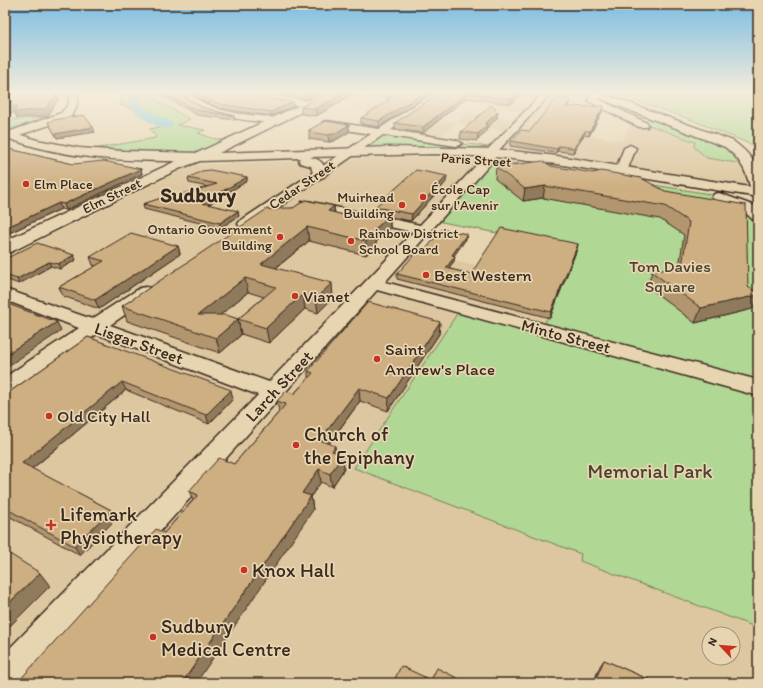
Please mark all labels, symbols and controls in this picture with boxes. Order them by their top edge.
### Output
street label: Paris Street [440,149,512,171]
street label: Cedar Street [266,157,338,213]
street label: Elm Street [80,174,144,218]
place label: Elm Place [34,176,93,193]
marker: Elm Place [21,179,31,189]
place label: École Cap sur l'Avenir [431,181,499,214]
district label: Sudbury [160,182,236,208]
place label: Muirhead Building [337,189,395,222]
marker: École Cap sur l'Avenir [418,192,428,202]
marker: Muirhead Building [397,200,407,210]
place label: Ontario Government Building [148,221,273,254]
place label: Rainbow District School Board [359,225,459,258]
marker: Ontario Government Building [275,232,285,242]
marker: Rainbow District School Board [346,236,356,246]
park label: Tom Davies Square [629,256,711,296]
place label: Best Western [434,265,532,285]
marker: Best Western [421,270,431,280]
place label: Vianet [303,286,351,306]
marker: Vianet [290,291,300,301]
street label: Minto Street [519,314,613,358]
street label: Lisgar Street [92,318,186,368]
place label: Saint Andrew's Place [385,339,495,379]
street label: Larch Street [241,346,317,426]
marker: Saint Andrew's Place [372,354,382,364]
place label: Old City Hall [57,406,150,426]
marker: Old City Hall [44,411,54,421]
place label: Church of the Epiphany [304,422,415,469]
marker: Church of the Epiphany [291,440,301,450]
park label: Memorial Park [588,459,712,483]
place label: Lifemark Physiotherapy [60,502,182,549]
marker: Lifemark Physiotherapy [45,519,57,531]
place label: Knox Hall [252,558,335,582]
marker: Knox Hall [239,565,249,575]
place label: Sudbury Medical Centre [161,614,291,661]
north arrow [701,626,741,666]
marker: Sudbury Medical Centre [148,632,158,642]
text: N [705,636,720,648]

